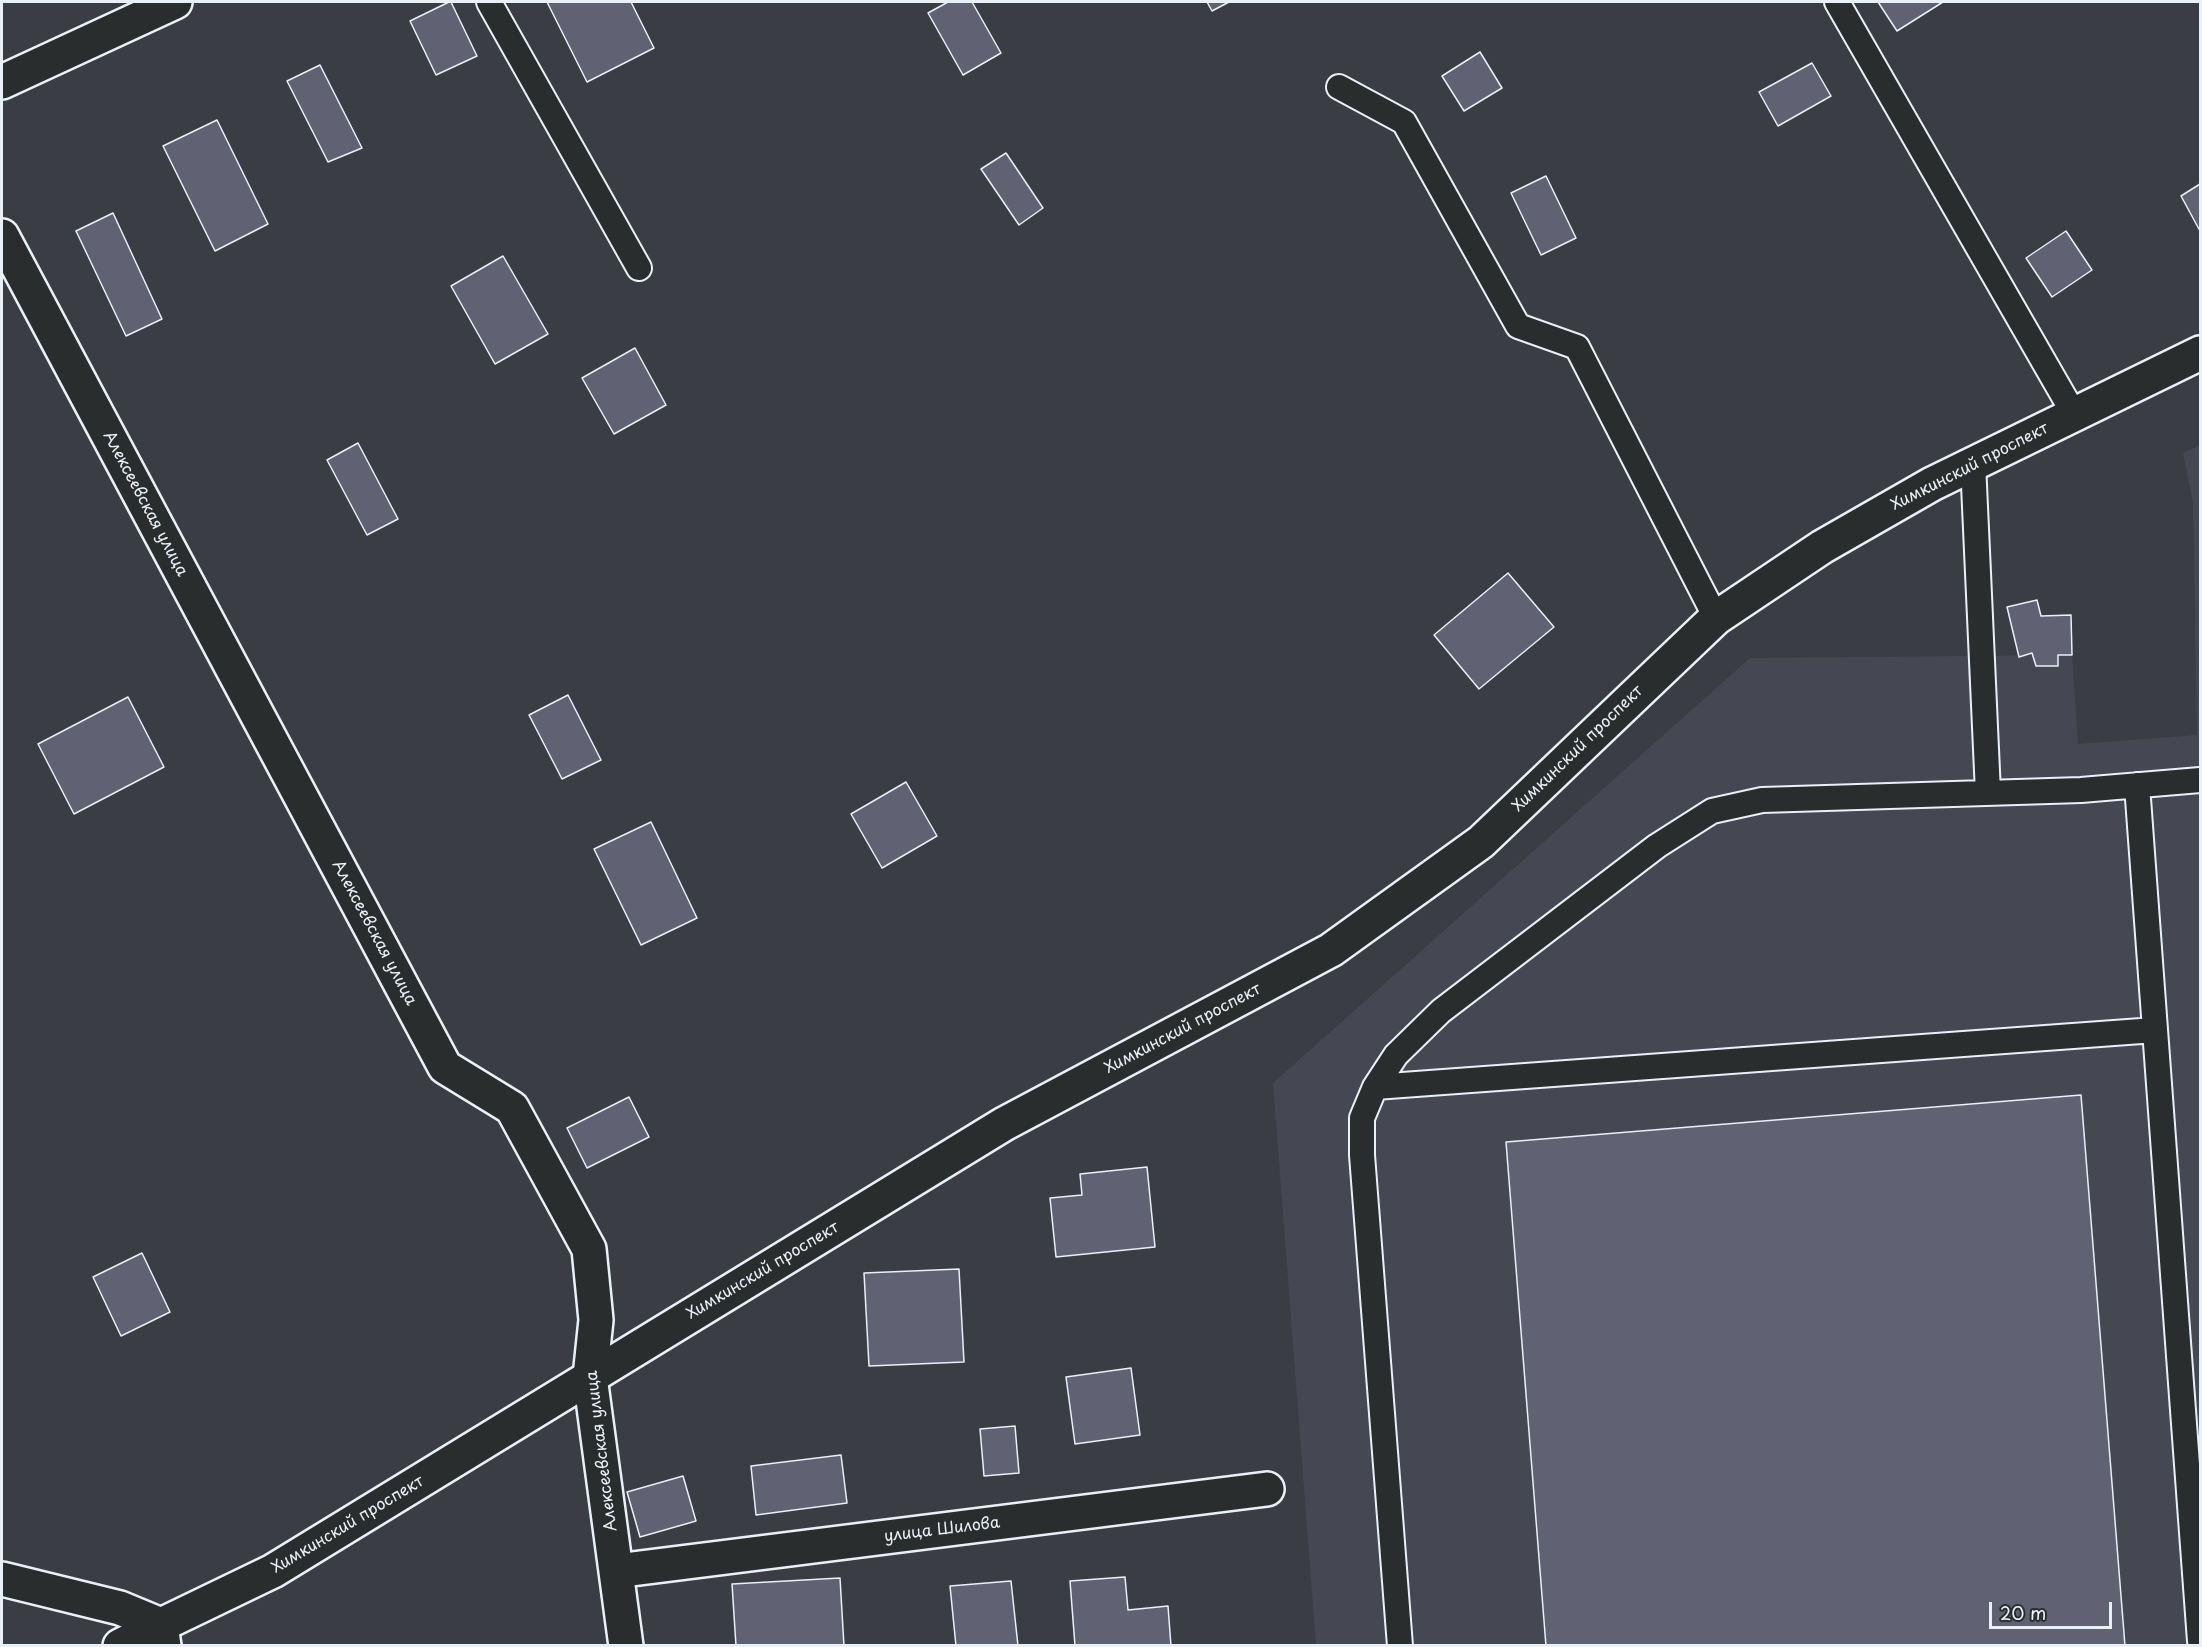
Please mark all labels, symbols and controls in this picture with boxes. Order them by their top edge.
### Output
street label: Химкинский проспект [1888,419,2052,515]
street label: Алексеевская улица [99,428,191,580]
street label: Химкинский проспект [1509,682,1647,816]
street label: Алексеевская улица [328,857,420,1009]
street label: Химкинский проспект [1102,980,1264,1078]
street label: Химкинский проспект [684,1218,842,1324]
street label: Алексеевская улица [583,1370,621,1532]
street label: Химкинский проспект [269,1472,427,1578]
street label: улица Шилова [883,1513,1001,1547]
scale bar [1992,1590,2115,1628]
text: 20 m [2000,1599,2046,1626]

